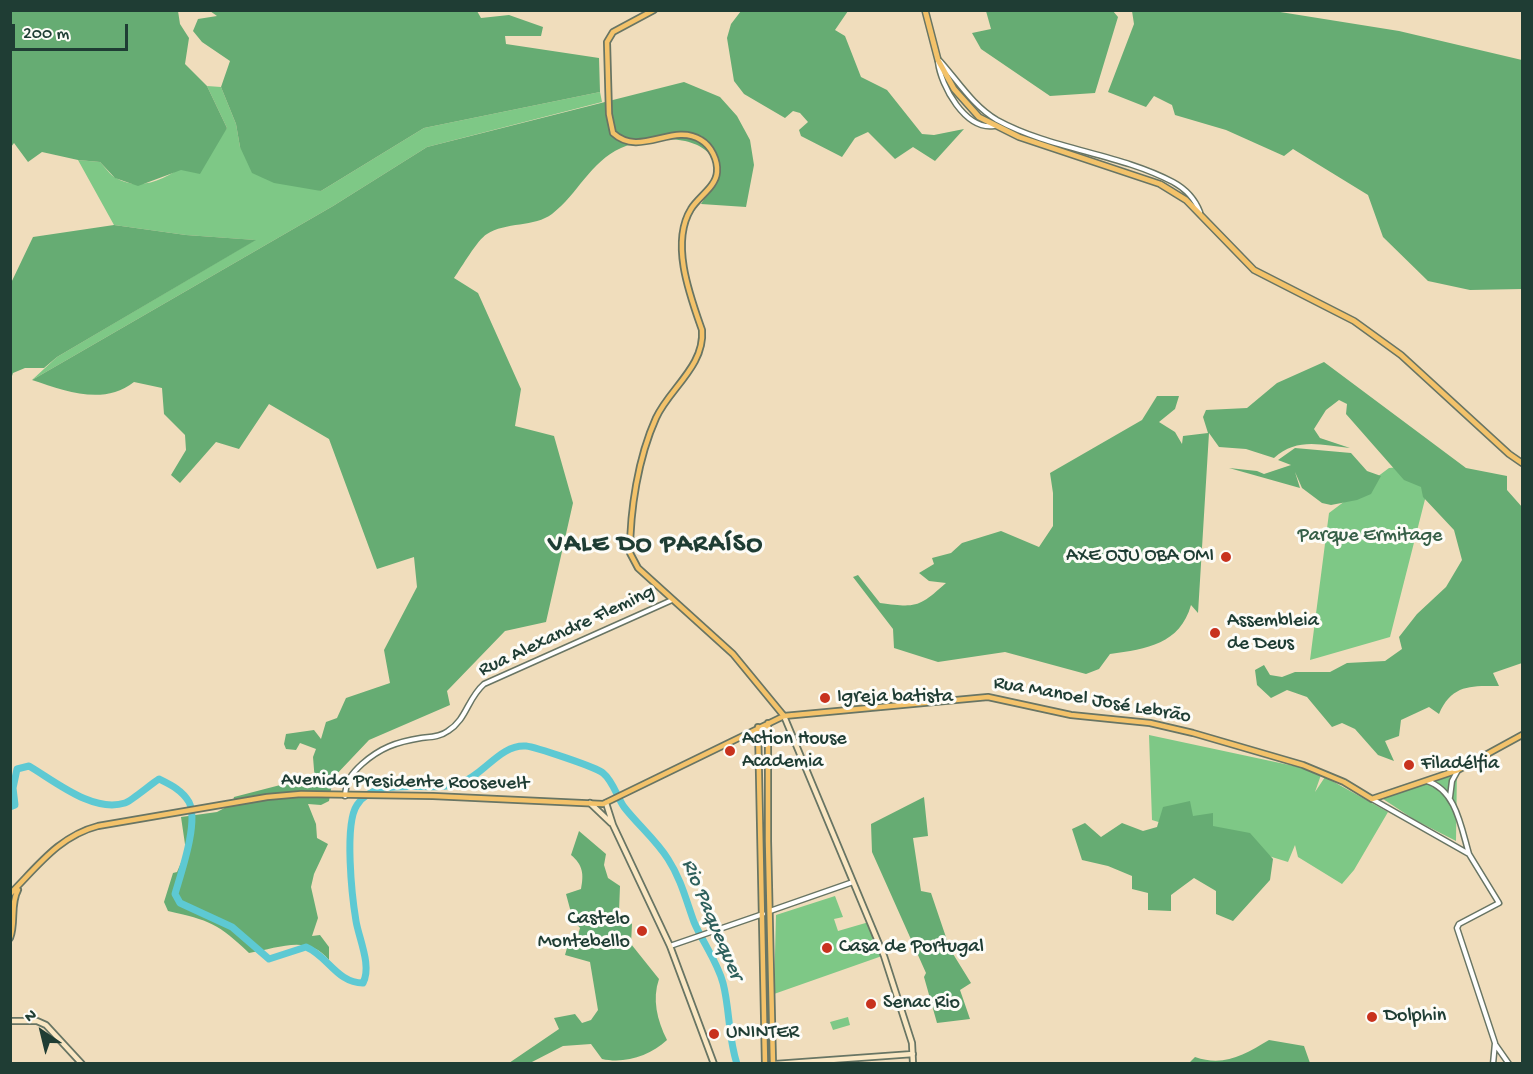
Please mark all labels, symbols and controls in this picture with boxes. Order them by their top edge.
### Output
scale bar [15,12,130,50]
text: 200 m [23,24,69,45]
park label: Parque Ermitage [1298,525,1442,549]
district label: VALE DO PARAÍSO [548,530,764,562]
place label: AXE OJU OBA OMI [1066,545,1214,569]
marker: AXE OJU OBA OMI [1219,550,1233,564]
street label: Rua Alexandre Fleming [475,581,659,683]
place label: Assembleia de Deus [1227,610,1319,657]
marker: Assembleia de Deus [1208,626,1222,640]
street label: Rua Manoel José Lebrão [991,672,1193,730]
place label: Igreja batista [837,686,953,710]
marker: Igreja batista [818,691,832,705]
place label: Action House Academia [742,728,847,775]
marker: Action House Academia [723,744,737,758]
place label: Filadélfia [1421,753,1499,777]
marker: Filadélfia [1402,758,1416,772]
street label: Avenida Presidente Roosevelt [281,769,529,797]
water label: Rio Paquequer [674,856,748,984]
place label: Castelo Montebello [538,908,630,955]
marker: Castelo Montebello [635,924,649,938]
place label: Casa de Portugal [839,936,984,960]
marker: Casa de Portugal [820,941,834,955]
place label: Senac Rio [883,992,960,1016]
marker: Senac Rio [864,997,878,1011]
north arrow [12,1002,72,1062]
place label: Dolphin [1384,1005,1446,1029]
text: N [22,1006,41,1028]
marker: Dolphin [1365,1010,1379,1024]
place label: UNINTER [726,1022,799,1046]
marker: UNINTER [707,1027,721,1041]

